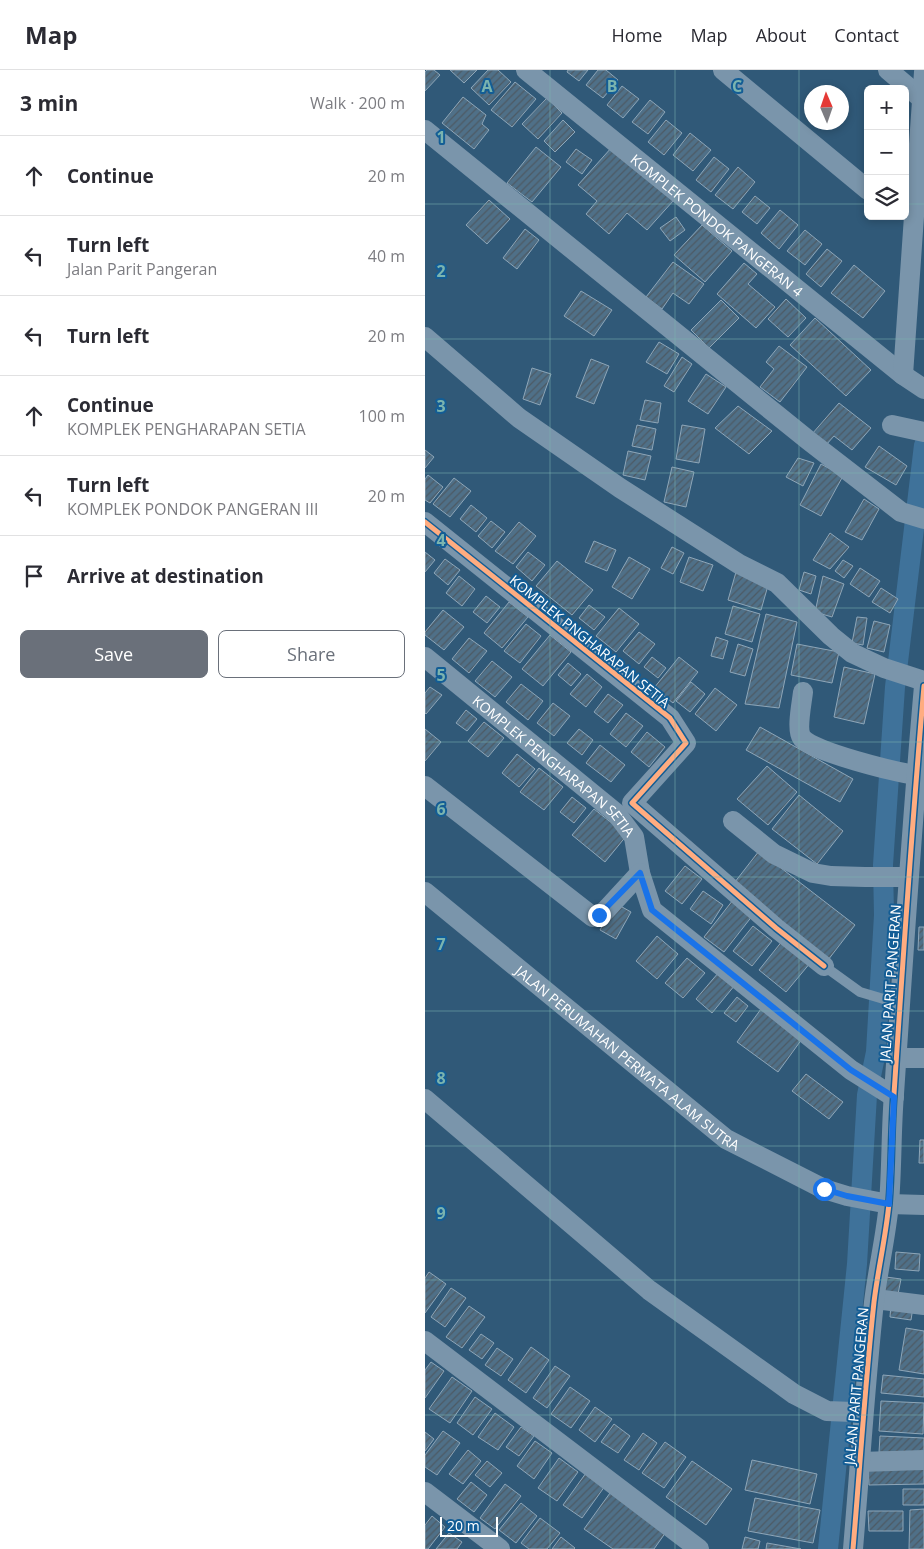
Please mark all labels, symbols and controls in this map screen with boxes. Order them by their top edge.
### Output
text: Map [25,18,77,51]
text: Home [612,23,662,47]
text: Map [690,23,728,47]
text: About [756,23,806,47]
text: Contact [834,23,899,47]
text: A [481,75,493,97]
text: B [607,75,617,97]
text: C [732,75,742,97]
north arrow [804,85,849,130]
map controls [864,85,909,220]
button: + [864,85,909,130]
text: 3 min [20,89,78,117]
text: Walk · 200 m [310,92,405,114]
text: 1 [436,126,446,148]
button: − [864,130,909,175]
street label: KOMPLEK PONDOK PANGERAN 4 [627,149,807,300]
icon: ahead [20,162,48,190]
text: Continue [67,163,154,189]
text: 20 m [368,165,405,187]
button: layers [864,175,909,220]
text: Turn left [67,232,149,258]
icon: left [20,242,48,270]
text: 40 m [368,245,405,267]
text: Jalan Parit Pangeran [67,258,217,280]
text: 2 [436,260,446,282]
icon: left [20,322,48,350]
text: Turn left [67,323,149,349]
text: 20 m [368,325,405,347]
text: Continue [67,392,154,418]
text: 3 [436,395,446,417]
icon: ahead [20,402,48,430]
text: 100 m [359,405,405,427]
text: KOMPLEK PENGHARAPAN SETIA [67,418,306,440]
text: Turn left [67,472,149,498]
icon: left [20,482,48,510]
text: 20 m [368,485,405,507]
text: KOMPLEK PONDOK PANGERAN III [67,498,319,520]
text: 4 [436,529,446,551]
icon: arrive [20,562,48,590]
text: Arrive at destination [67,563,264,589]
street label: KOMPLEK PNGHARAPAN SETIA [506,570,674,712]
button: Save [20,630,208,678]
button: Share [218,630,405,678]
text: 5 [436,664,446,686]
street label: KOMPLEK PENGHARAPAN SETIA [469,690,640,840]
text: 6 [436,798,446,820]
route end [588,904,611,927]
street label: JALAN PARIT PANGERAN [875,904,905,1064]
text: 7 [436,933,446,955]
street label: JALAN PERUMAHAN PERMATA ALAM SUTRA [510,960,743,1154]
text: 8 [436,1067,446,1089]
route start [813,1178,836,1201]
text: 9 [436,1202,446,1224]
street label: JALAN PARIT PANGERAN [839,1307,872,1467]
scale bar [440,1514,497,1537]
text: 20 m [447,1516,480,1535]

